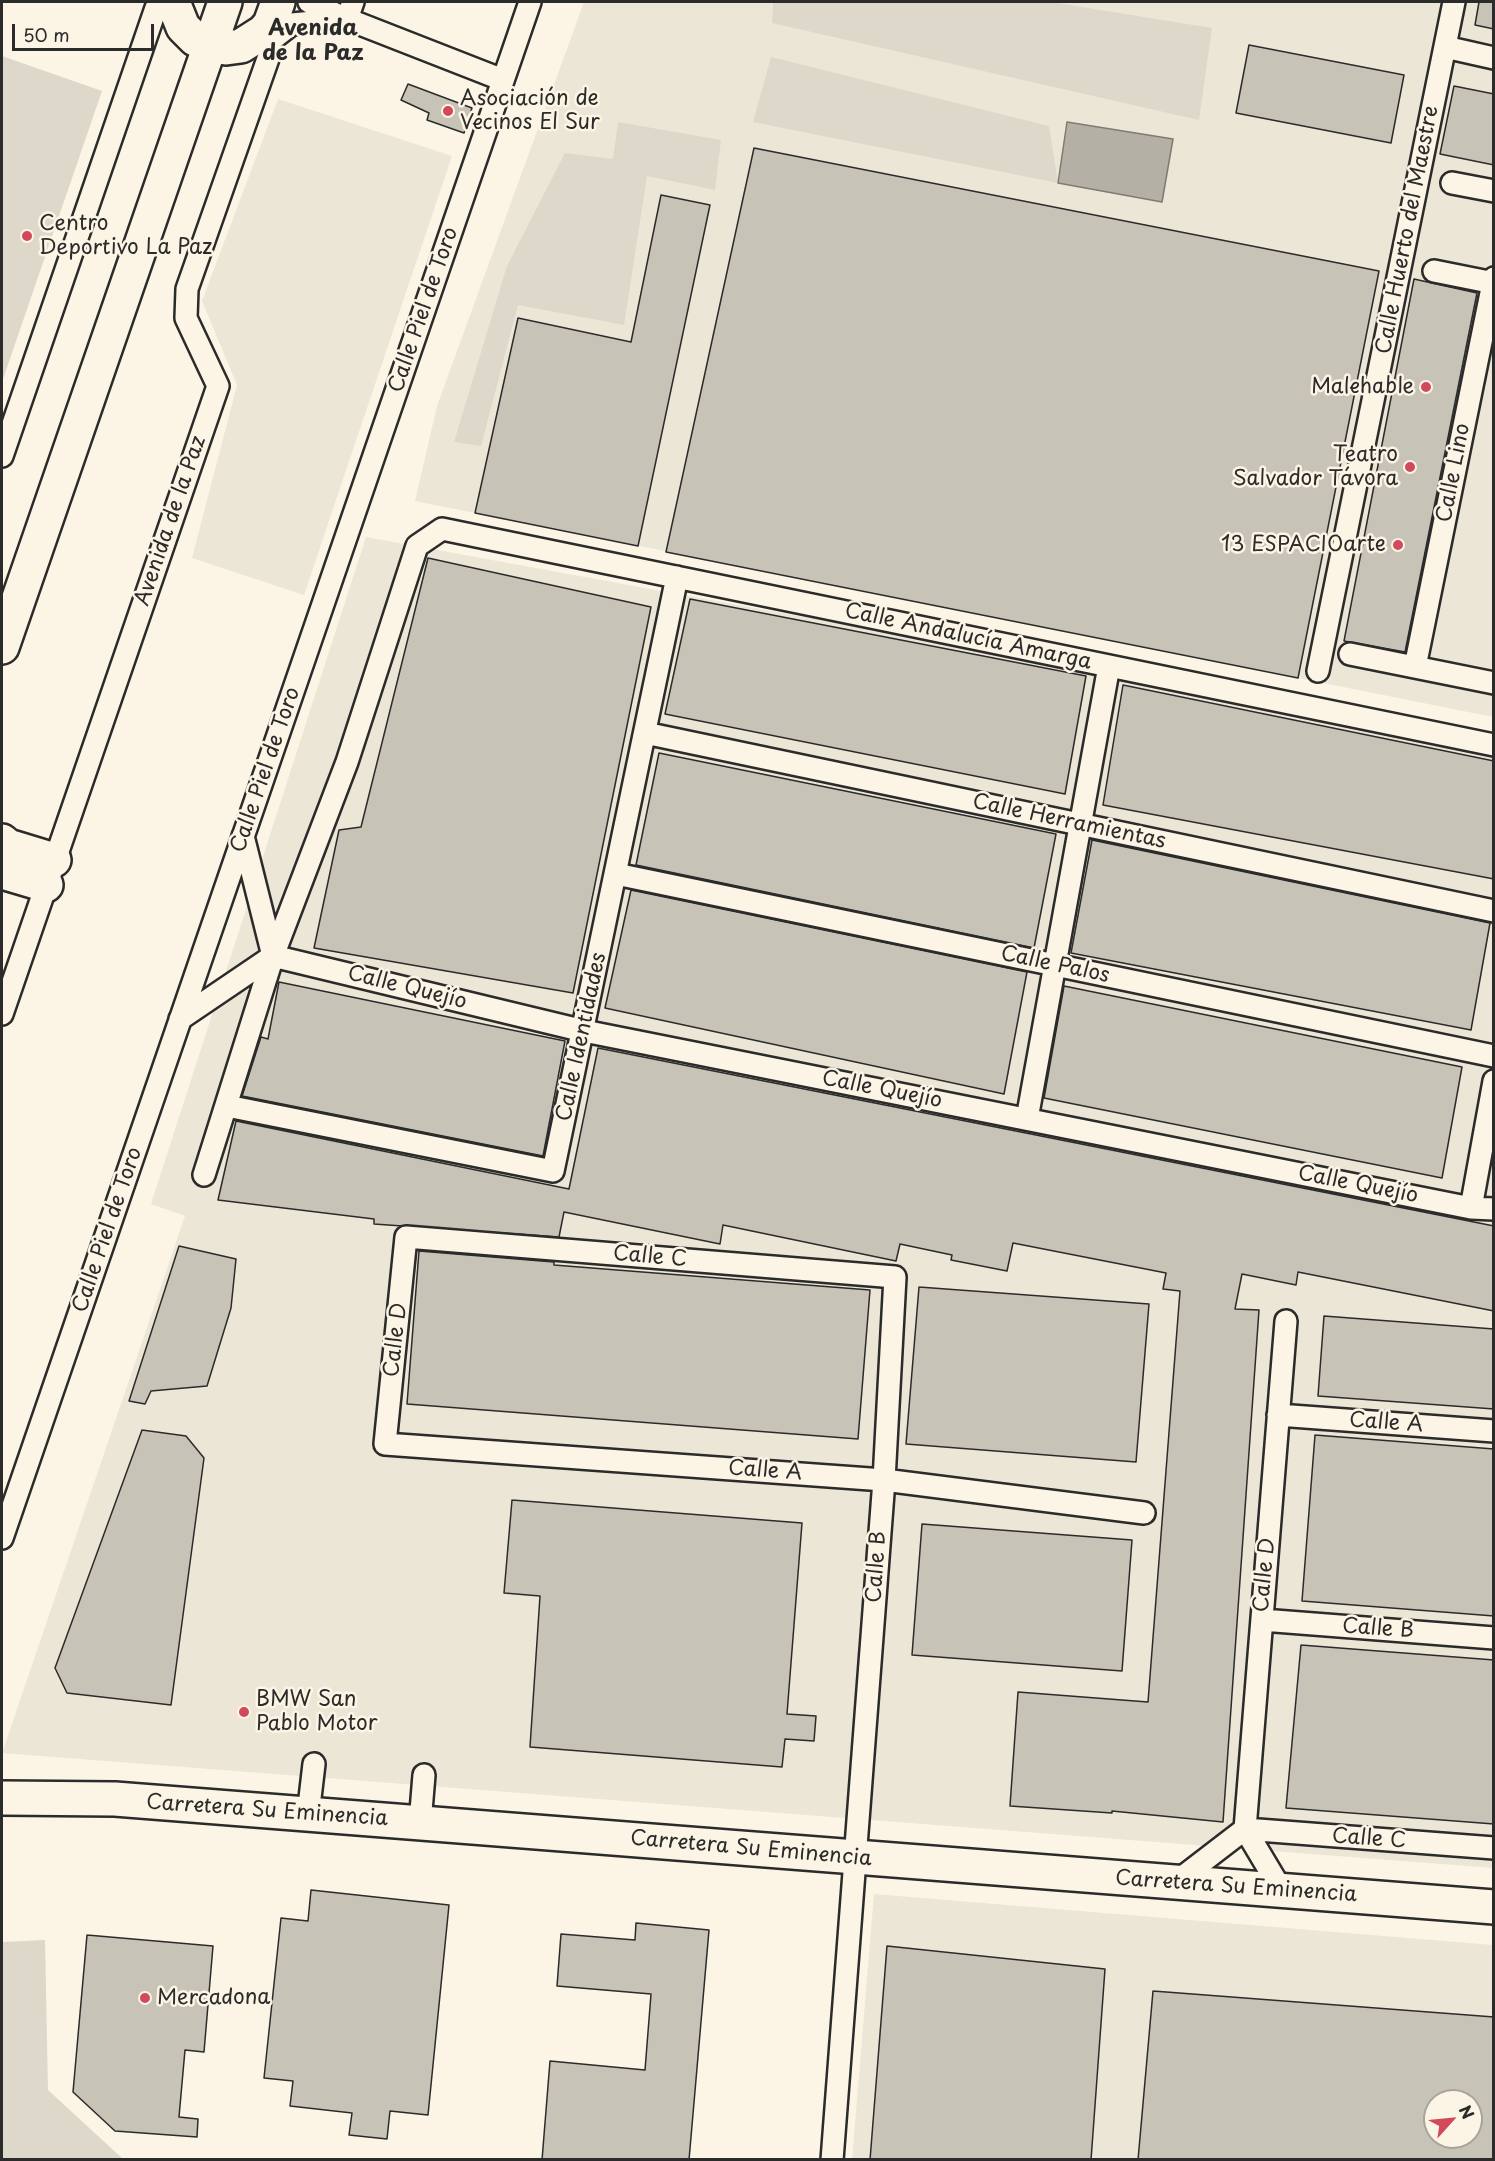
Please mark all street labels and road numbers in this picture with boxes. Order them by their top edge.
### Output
street label: Calle Huerto del Maestre [1372,104,1444,356]
street label: Calle Piel de Toro [384,224,464,396]
street label: Calle Lino [1432,421,1476,525]
street label: Avenida de la Paz [130,433,212,609]
street label: Calle Andalucía Amarga [842,599,1094,675]
street label: Calle Piel de Toro [226,684,306,856]
street label: Calle Herramientas [970,789,1168,855]
street label: Calle Palos [998,941,1112,989]
street label: Calle Identidades [552,950,612,1124]
street label: Calle Quejío [345,961,469,1015]
street label: Calle Quejío [820,1066,944,1114]
street label: Calle Piel de Toro [68,1144,148,1316]
street label: Calle Quejío [1296,1161,1420,1209]
street label: Calle C [612,1241,688,1273]
street label: Calle D [380,1302,412,1378]
street label: Calle A [1348,1408,1424,1438]
street label: Calle A [727,1456,803,1486]
street label: Calle B [862,1530,892,1604]
street label: Calle D [1249,1537,1281,1613]
street label: Calle B [1341,1614,1415,1644]
street label: Carretera Su Eminencia [145,1790,389,1832]
street label: Calle C [1331,1824,1407,1854]
street label: Carretera Su Eminencia [629,1826,873,1872]
street label: Carretera Su Eminencia [1114,1866,1358,1908]

